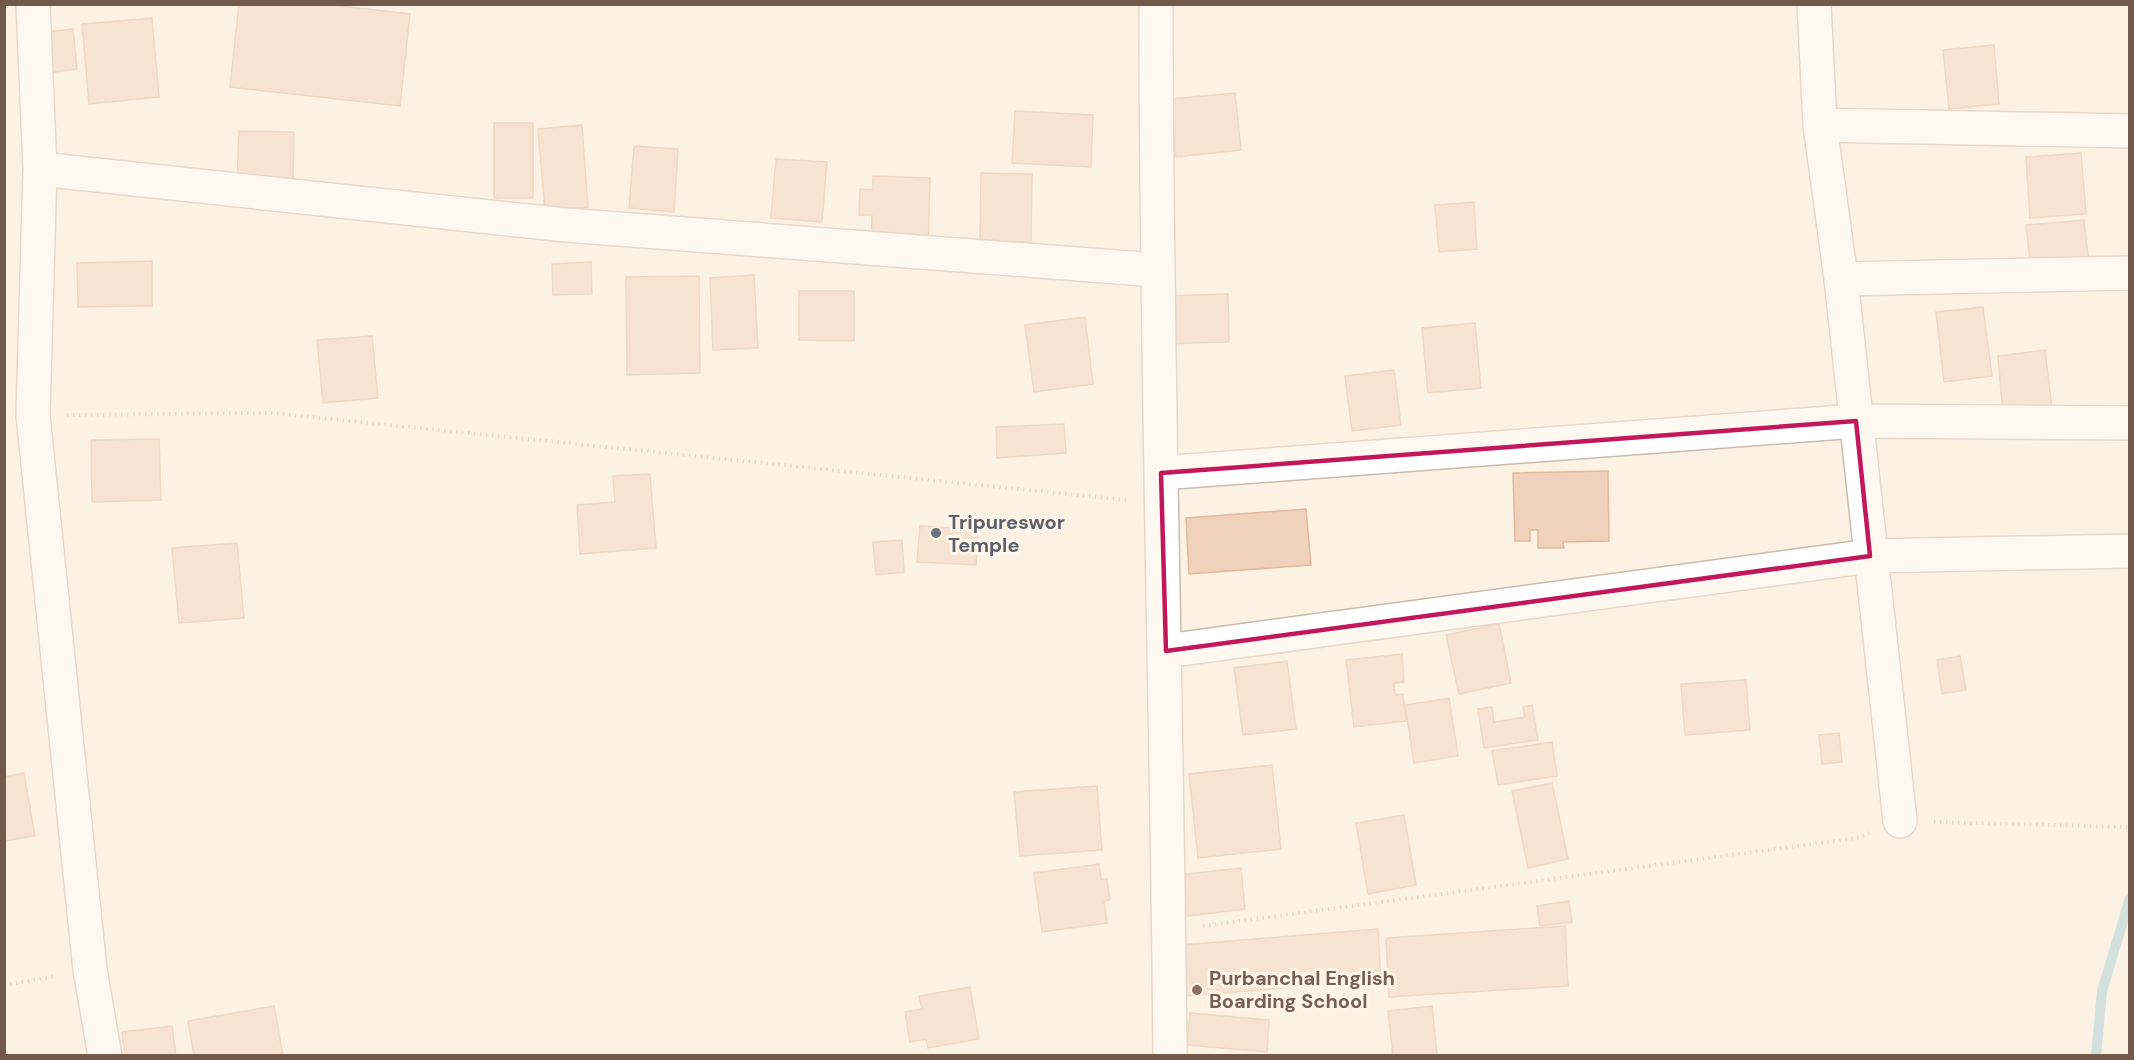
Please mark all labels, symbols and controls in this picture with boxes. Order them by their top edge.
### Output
place label: Tripureswor Temple [948,509,1065,558]
marker: Tripureswor Temple [929,526,943,540]
place label: Purbanchal English Boarding School [1209,965,1395,1014]
marker: Purbanchal English Boarding School [1190,983,1204,997]

